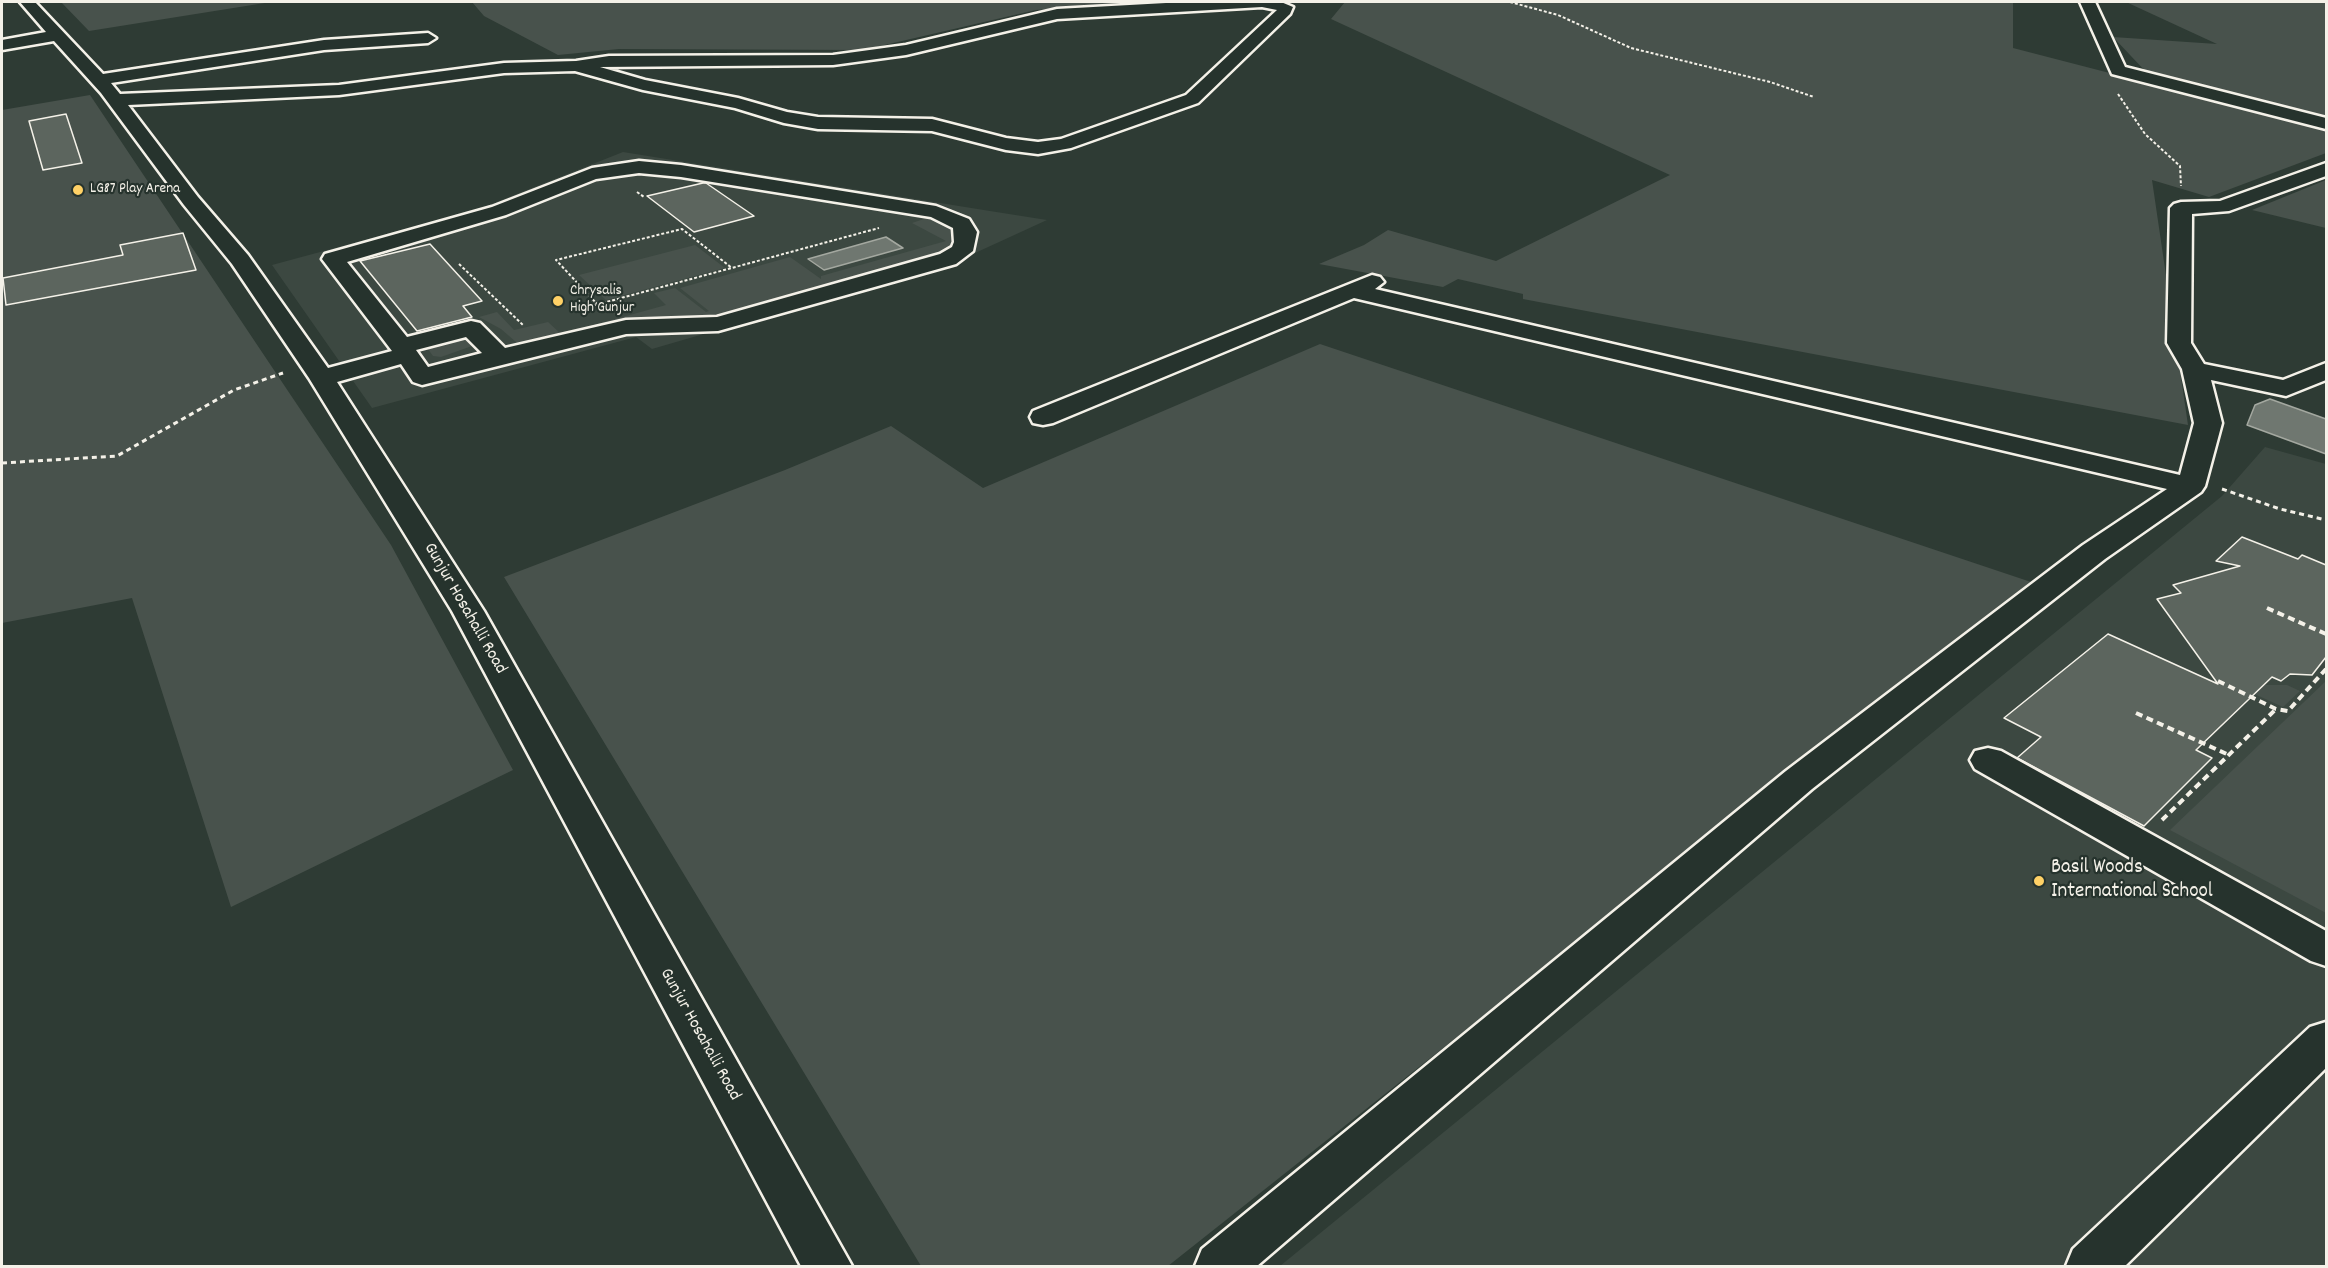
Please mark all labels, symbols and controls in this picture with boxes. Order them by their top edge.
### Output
place label: LG87 Play Arena [90,181,180,199]
marker: LG87 Play Arena [71,183,85,197]
place label: Chrysalis High Gunjur [570,283,634,318]
marker: Chrysalis High Gunjur [551,294,565,308]
street label: Gunjur Hosahalli Road [418,540,510,678]
place label: Basil Woods International School [2051,856,2213,906]
marker: Basil Woods International School [2032,874,2046,888]
street label: Gunjur Hosahalli Road [654,965,744,1105]

